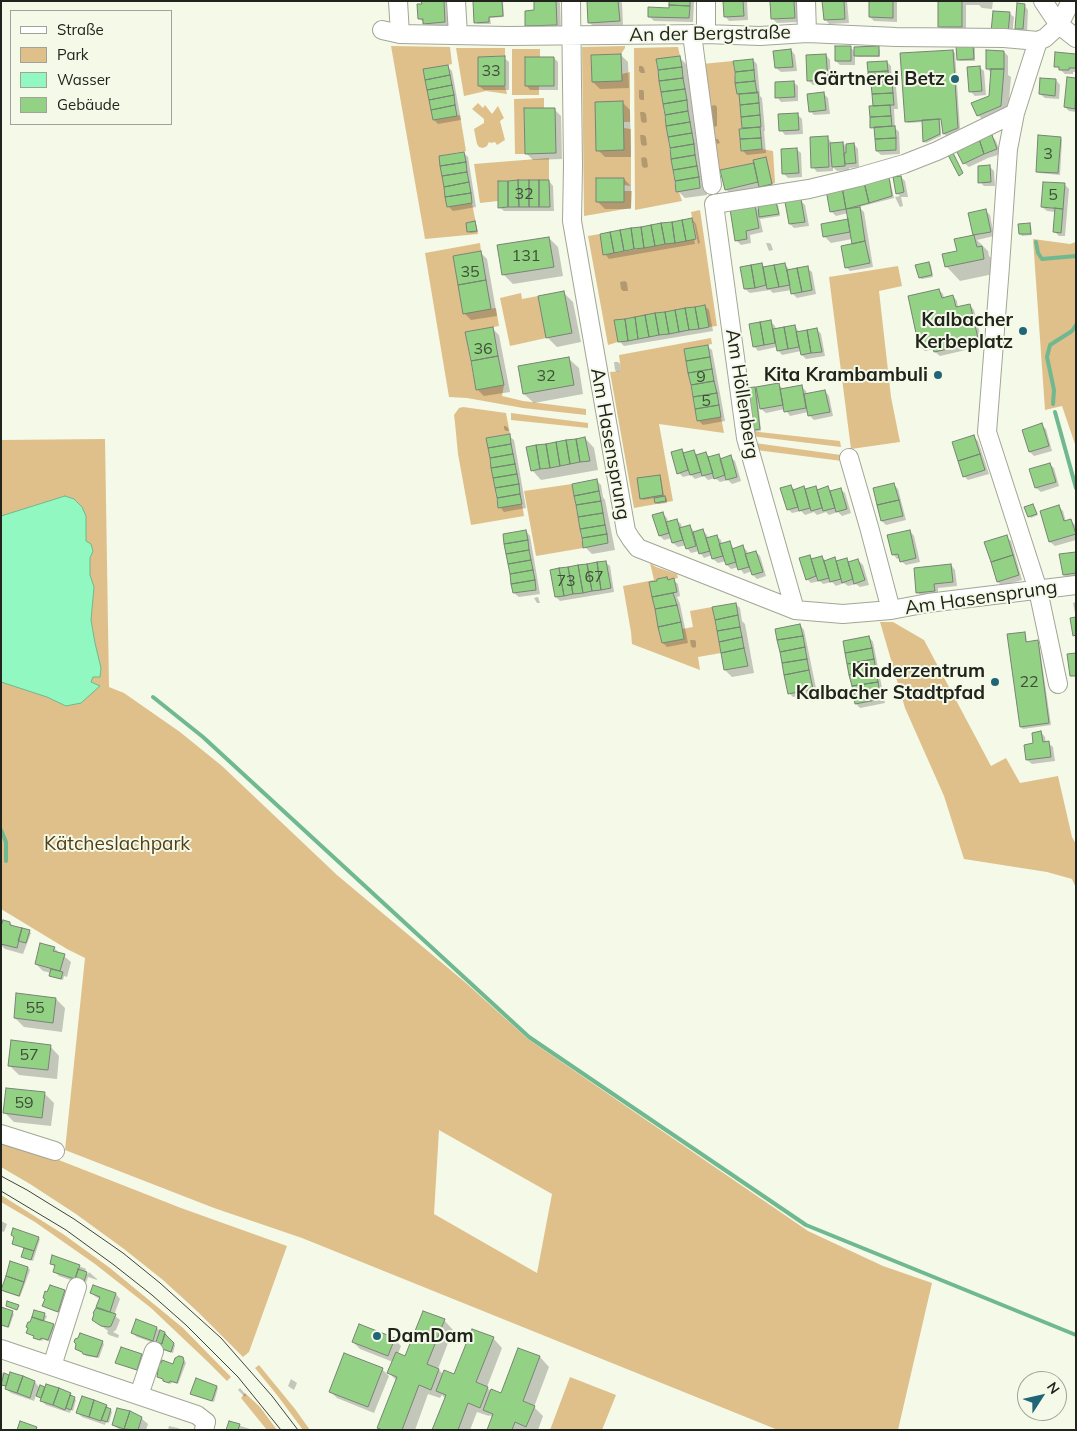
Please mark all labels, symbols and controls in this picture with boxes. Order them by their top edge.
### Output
legend [10,10,172,125]
text: Straße [57,20,104,39]
street label: An der Bergstraße [629,21,791,47]
text: Park [57,45,89,64]
house number: 33 [481,61,501,81]
place label: Gärtnerei Betz [813,68,945,90]
text: Wasser [57,70,110,89]
marker: Gärtnerei Betz [949,73,961,85]
text: Gebäude [57,95,120,114]
house number: 3 [1043,144,1053,164]
house number: 32 [514,184,534,204]
house number: 5 [1048,185,1058,205]
house number: 131 [512,246,540,266]
house number: 35 [460,262,480,282]
place label: Kalbacher Kerbeplatz [915,309,1013,353]
marker: Kalbacher Kerbeplatz [1017,325,1029,337]
street label: Am Höllenberg [720,327,764,461]
house number: 36 [473,339,493,359]
place label: Kita Krambambuli [764,364,928,386]
house number: 32 [536,366,556,386]
street label: Am Hasensprung [585,366,635,522]
house number: 9 [696,367,706,387]
marker: Kita Krambambuli [932,369,944,381]
house number: 5 [701,391,711,411]
house number: 67 [584,567,604,587]
house number: 73 [556,571,576,591]
street label: Am Hasensprung [903,576,1059,620]
place label: Kinderzentrum Kalbacher Stadtpfad [796,660,985,704]
house number: 22 [1019,672,1039,692]
marker: Kinderzentrum Kalbacher Stadtpfad [989,676,1001,688]
park label: Kätcheslachpark [44,833,190,855]
house number: 55 [25,998,45,1018]
house number: 57 [19,1045,39,1065]
house number: 59 [14,1093,34,1113]
place label: DamDam [387,1325,474,1347]
marker: DamDam [371,1330,383,1342]
north arrow [1017,1371,1067,1421]
text: N [1043,1378,1064,1397]

